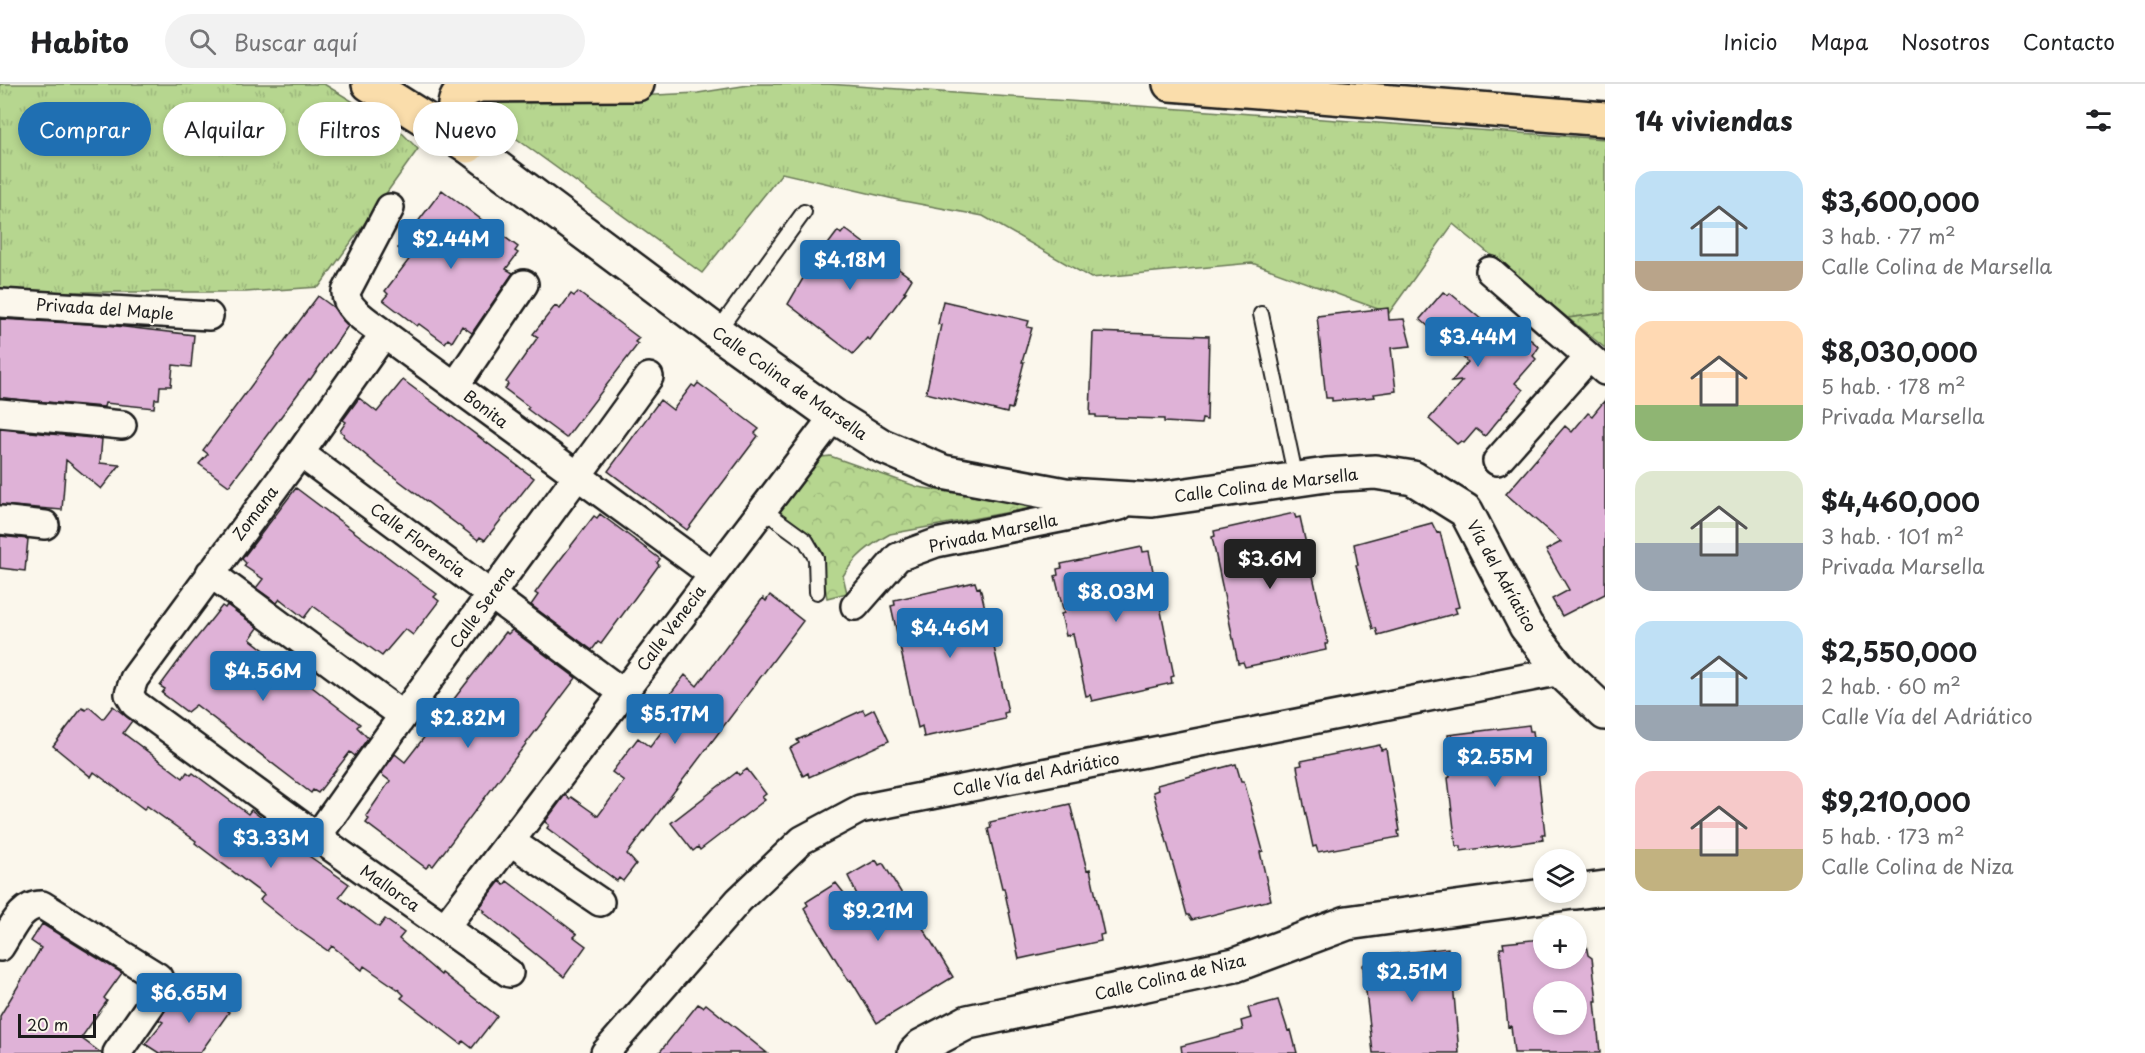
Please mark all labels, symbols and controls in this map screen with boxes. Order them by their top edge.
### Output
search box [165,14,585,68]
text: Habito [30,20,129,63]
icon: search [186,25,219,58]
text: Buscar aquí [234,25,358,58]
text: Inicio [1723,25,1777,57]
text: Mapa [1810,25,1868,57]
text: Nosotros [1901,25,1990,57]
text: Contacto [2023,25,2115,57]
text: 14 viviendas [1635,101,1793,140]
chip: Comprar [18,102,151,156]
chip: Alquilar [163,102,286,156]
chip: Filtros [298,102,401,156]
chip: Nuevo [413,102,518,156]
icon: filters [2082,104,2115,137]
text: $3,600,000 [1821,182,1980,221]
icon: home [1683,195,1755,267]
pin: $2.44M [402,219,500,270]
text: 3 hab. · 77 m² [1821,221,1956,251]
text: $2.44M [412,223,490,253]
pin: $4.18M [801,240,899,291]
text: $4.18M [814,244,886,274]
text: Calle Colina de Marsella [1821,251,2052,281]
street label: Privada del Maple [35,291,175,325]
pin: $3.44M [1429,317,1527,368]
street label: Calle Colina de Marsella [708,319,874,445]
text: $3.44M [1439,321,1517,351]
text: $8,030,000 [1821,332,1978,371]
icon: home [1683,345,1755,417]
text: 5 hab. · 178 m² [1821,371,1966,401]
street label: Bonita [459,383,514,433]
text: Privada Marsella [1821,401,1984,431]
street label: Calle Colina de Marsella [1173,461,1360,507]
street label: Zomana [226,480,283,545]
text: $4,460,000 [1821,482,1980,521]
icon: home [1683,495,1755,567]
street label: Calle Florencia [366,496,472,582]
street label: Privada Marsella [926,507,1059,557]
street label: Vía del Adríatico [1462,515,1544,636]
text: 3 hab. · 101 m² [1821,521,1964,551]
pin: $3.6M [1228,539,1312,590]
text: $3.6M [1238,543,1302,573]
text: Privada Marsella [1821,551,1984,581]
street label: Calle Serena [443,560,520,653]
pin: $8.03M [1067,572,1165,623]
text: $8.03M [1078,576,1154,606]
street label: Calle Venecia [630,579,711,675]
pin: $4.46M [901,608,999,659]
text: $4.46M [911,612,989,642]
text: $2,550,000 [1821,632,1977,671]
icon: home [1683,645,1755,717]
pin: $4.56M [214,651,312,702]
text: $4.56M [224,655,302,685]
text: 2 hab. · 60 m² [1821,671,1961,701]
pin: $5.17M [626,694,724,745]
pin: $2.82M [419,698,517,749]
text: $5.17M [641,698,709,728]
text: Calle Vía del Adriático [1821,701,2033,731]
text: $2.82M [430,702,506,732]
pin: $2.55M [1446,737,1544,788]
text: $2.55M [1457,741,1533,771]
street label: Calle Vía del Adriático [950,745,1121,801]
text: $9,210,000 [1821,782,1971,821]
icon: home [1683,795,1755,867]
pin: $3.33M [222,818,320,869]
text: 5 hab. · 173 m² [1821,821,1965,851]
text: $3.33M [233,822,309,852]
map controls [1533,849,1587,1035]
button: layers [1533,849,1587,903]
text: Calle Colina de Niza [1821,851,2014,881]
street label: Mallorca [356,858,425,917]
pin: $9.21M [829,891,927,942]
text: $9.21M [843,895,913,925]
button: + [1533,915,1587,969]
street label: Calle Colina de Niza [1092,947,1248,1005]
pin: $2.51M [1363,952,1461,1003]
text: $2.51M [1376,956,1448,986]
pin: $6.65M [140,973,238,1024]
text: $6.65M [151,977,227,1007]
button: − [1533,981,1587,1035]
scale bar [18,1011,96,1038]
text: 20 m [27,1012,68,1036]

